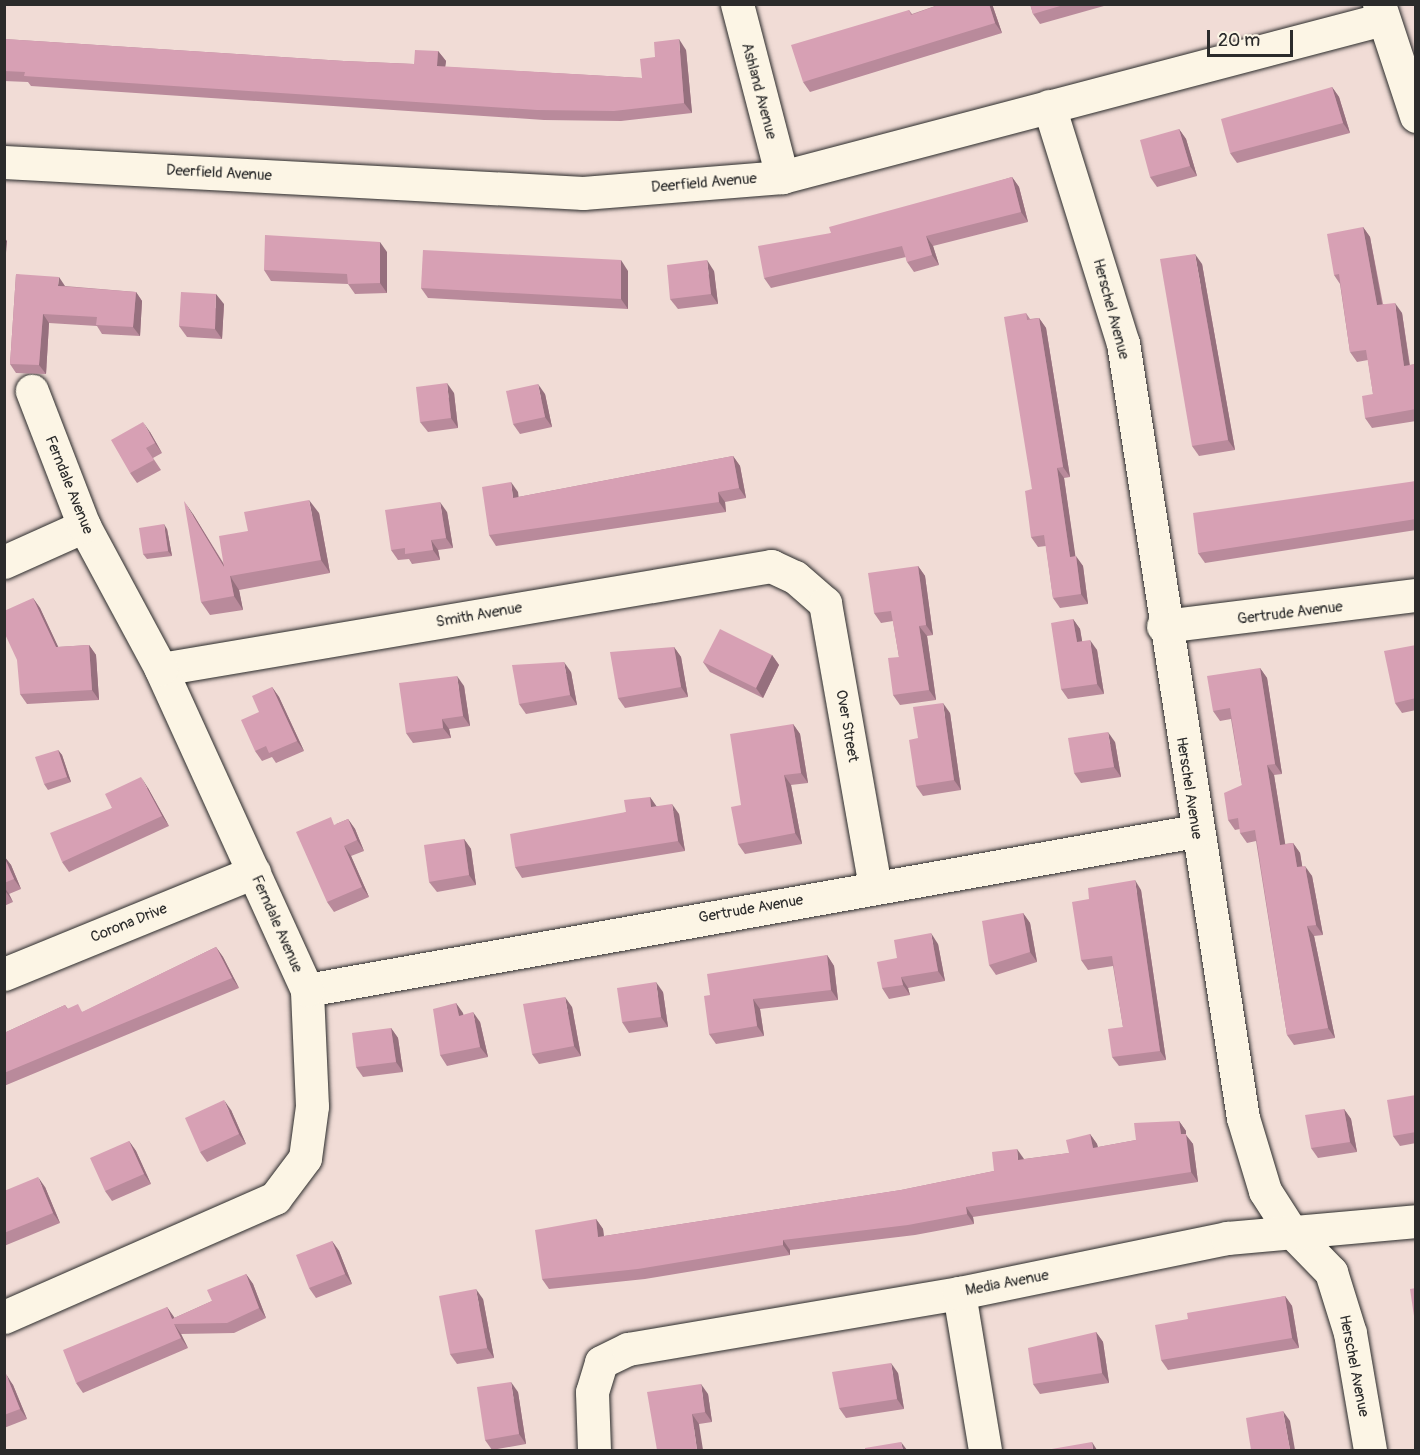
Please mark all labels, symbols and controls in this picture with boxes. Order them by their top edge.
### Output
scale bar [1210,18,1296,56]
text: 20 m [1218,29,1260,52]
street label: Ashland Avenue [738,41,780,141]
street label: Deerfield Avenue [166,161,272,185]
street label: Deerfield Avenue [650,169,758,197]
street label: Herschel Avenue [1089,257,1133,361]
street label: Ferndale Avenue [41,433,97,537]
street label: Gertrude Avenue [1236,598,1344,628]
street label: Smith Avenue [435,599,523,631]
street label: Over Street [832,689,862,763]
street label: Herschel Avenue [1172,736,1206,840]
street label: Ferndale Avenue [248,873,306,975]
street label: Gertrude Avenue [697,891,805,927]
street label: Corona Drive [88,899,170,947]
street label: Media Avenue [964,1266,1050,1300]
street label: Herschel Avenue [1335,1314,1373,1418]

